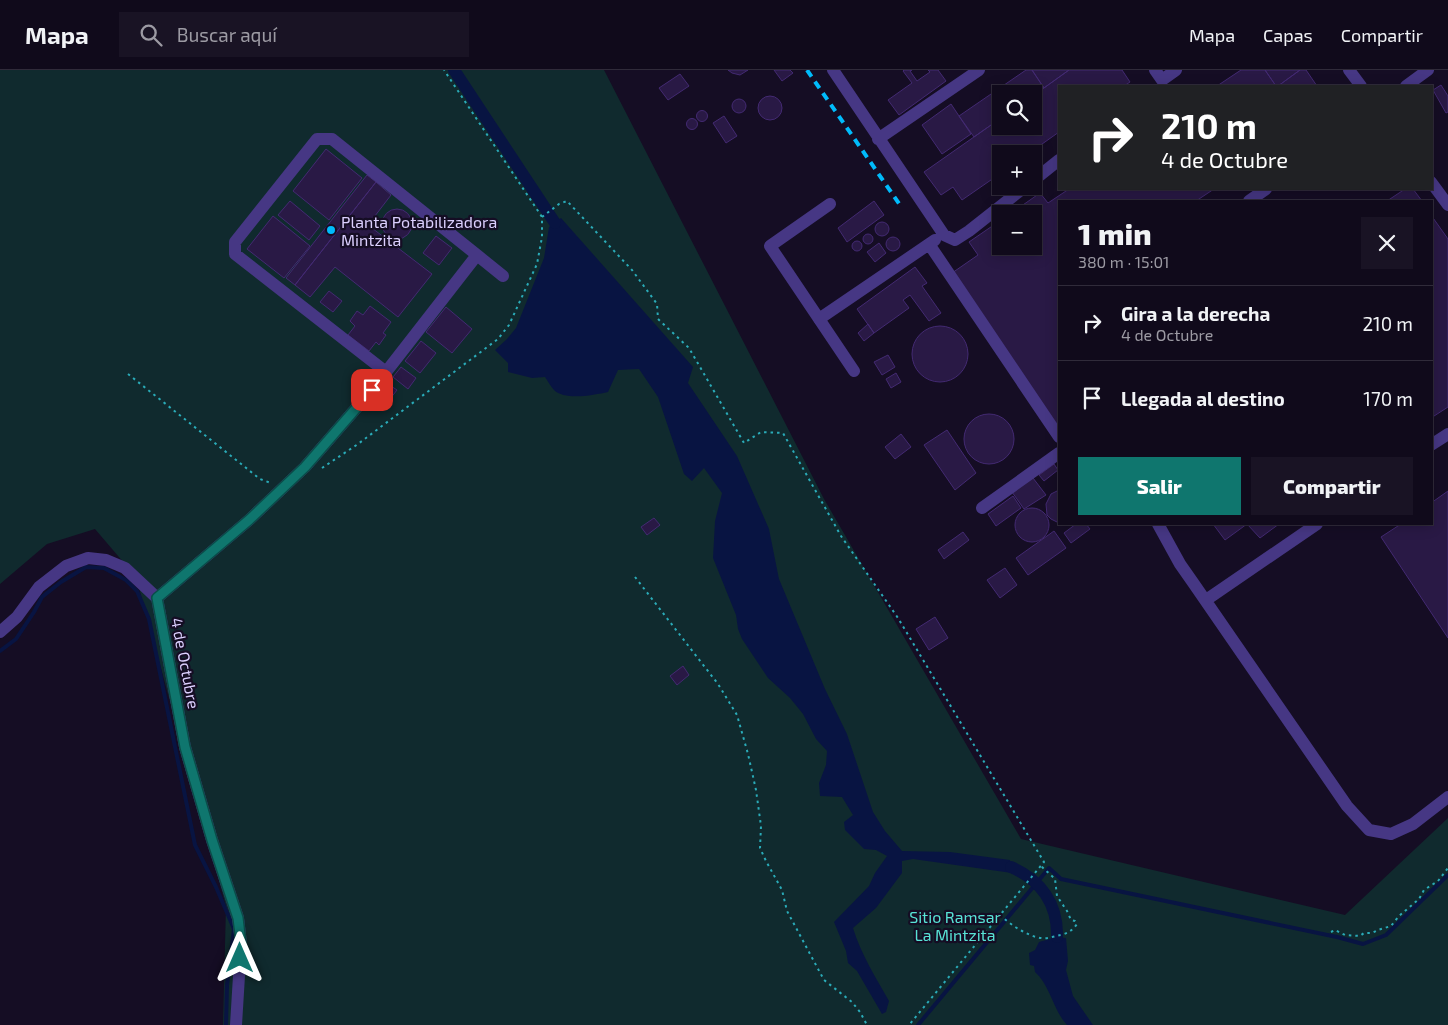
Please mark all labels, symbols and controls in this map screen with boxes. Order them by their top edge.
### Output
search box [119,12,469,57]
text: Mapa [25,20,89,49]
icon: search [137,21,165,49]
text: Buscar aquí [177,23,277,46]
text: Mapa [1189,24,1235,46]
text: Capas [1263,24,1313,46]
text: Compartir [1341,24,1423,46]
map controls [992,85,1042,255]
button: search [992,85,1042,135]
text: 210 m [1161,104,1257,146]
icon: right [1078,105,1143,170]
button: + [992,145,1042,195]
text: 4 de Octubre [1161,146,1288,172]
button: − [992,205,1042,255]
place label: Planta Potabilizadora Mintzita [341,212,497,249]
text: 1 min [1078,215,1152,251]
button: close [1361,217,1413,269]
marker: Planta Potabilizadora Mintzita [325,224,337,236]
text: 380 m · 15:01 [1078,252,1170,271]
text: Gira a la derecha [1121,302,1270,325]
icon: right [1078,309,1106,337]
text: 210 m [1362,312,1413,335]
text: 4 de Octubre [1121,325,1213,344]
pin [351,369,393,411]
icon: arrive [358,376,386,404]
icon: arrive [1078,384,1106,412]
text: Llegada al destino [1121,387,1285,410]
text: 170 m [1363,387,1413,410]
button: Salir [1078,457,1241,515]
button: Compartir [1251,457,1413,515]
street label: 4 de Octubre [168,616,204,710]
park label: Sitio Ramsar La Mintzita [909,907,1001,944]
position arrow [213,931,265,983]

